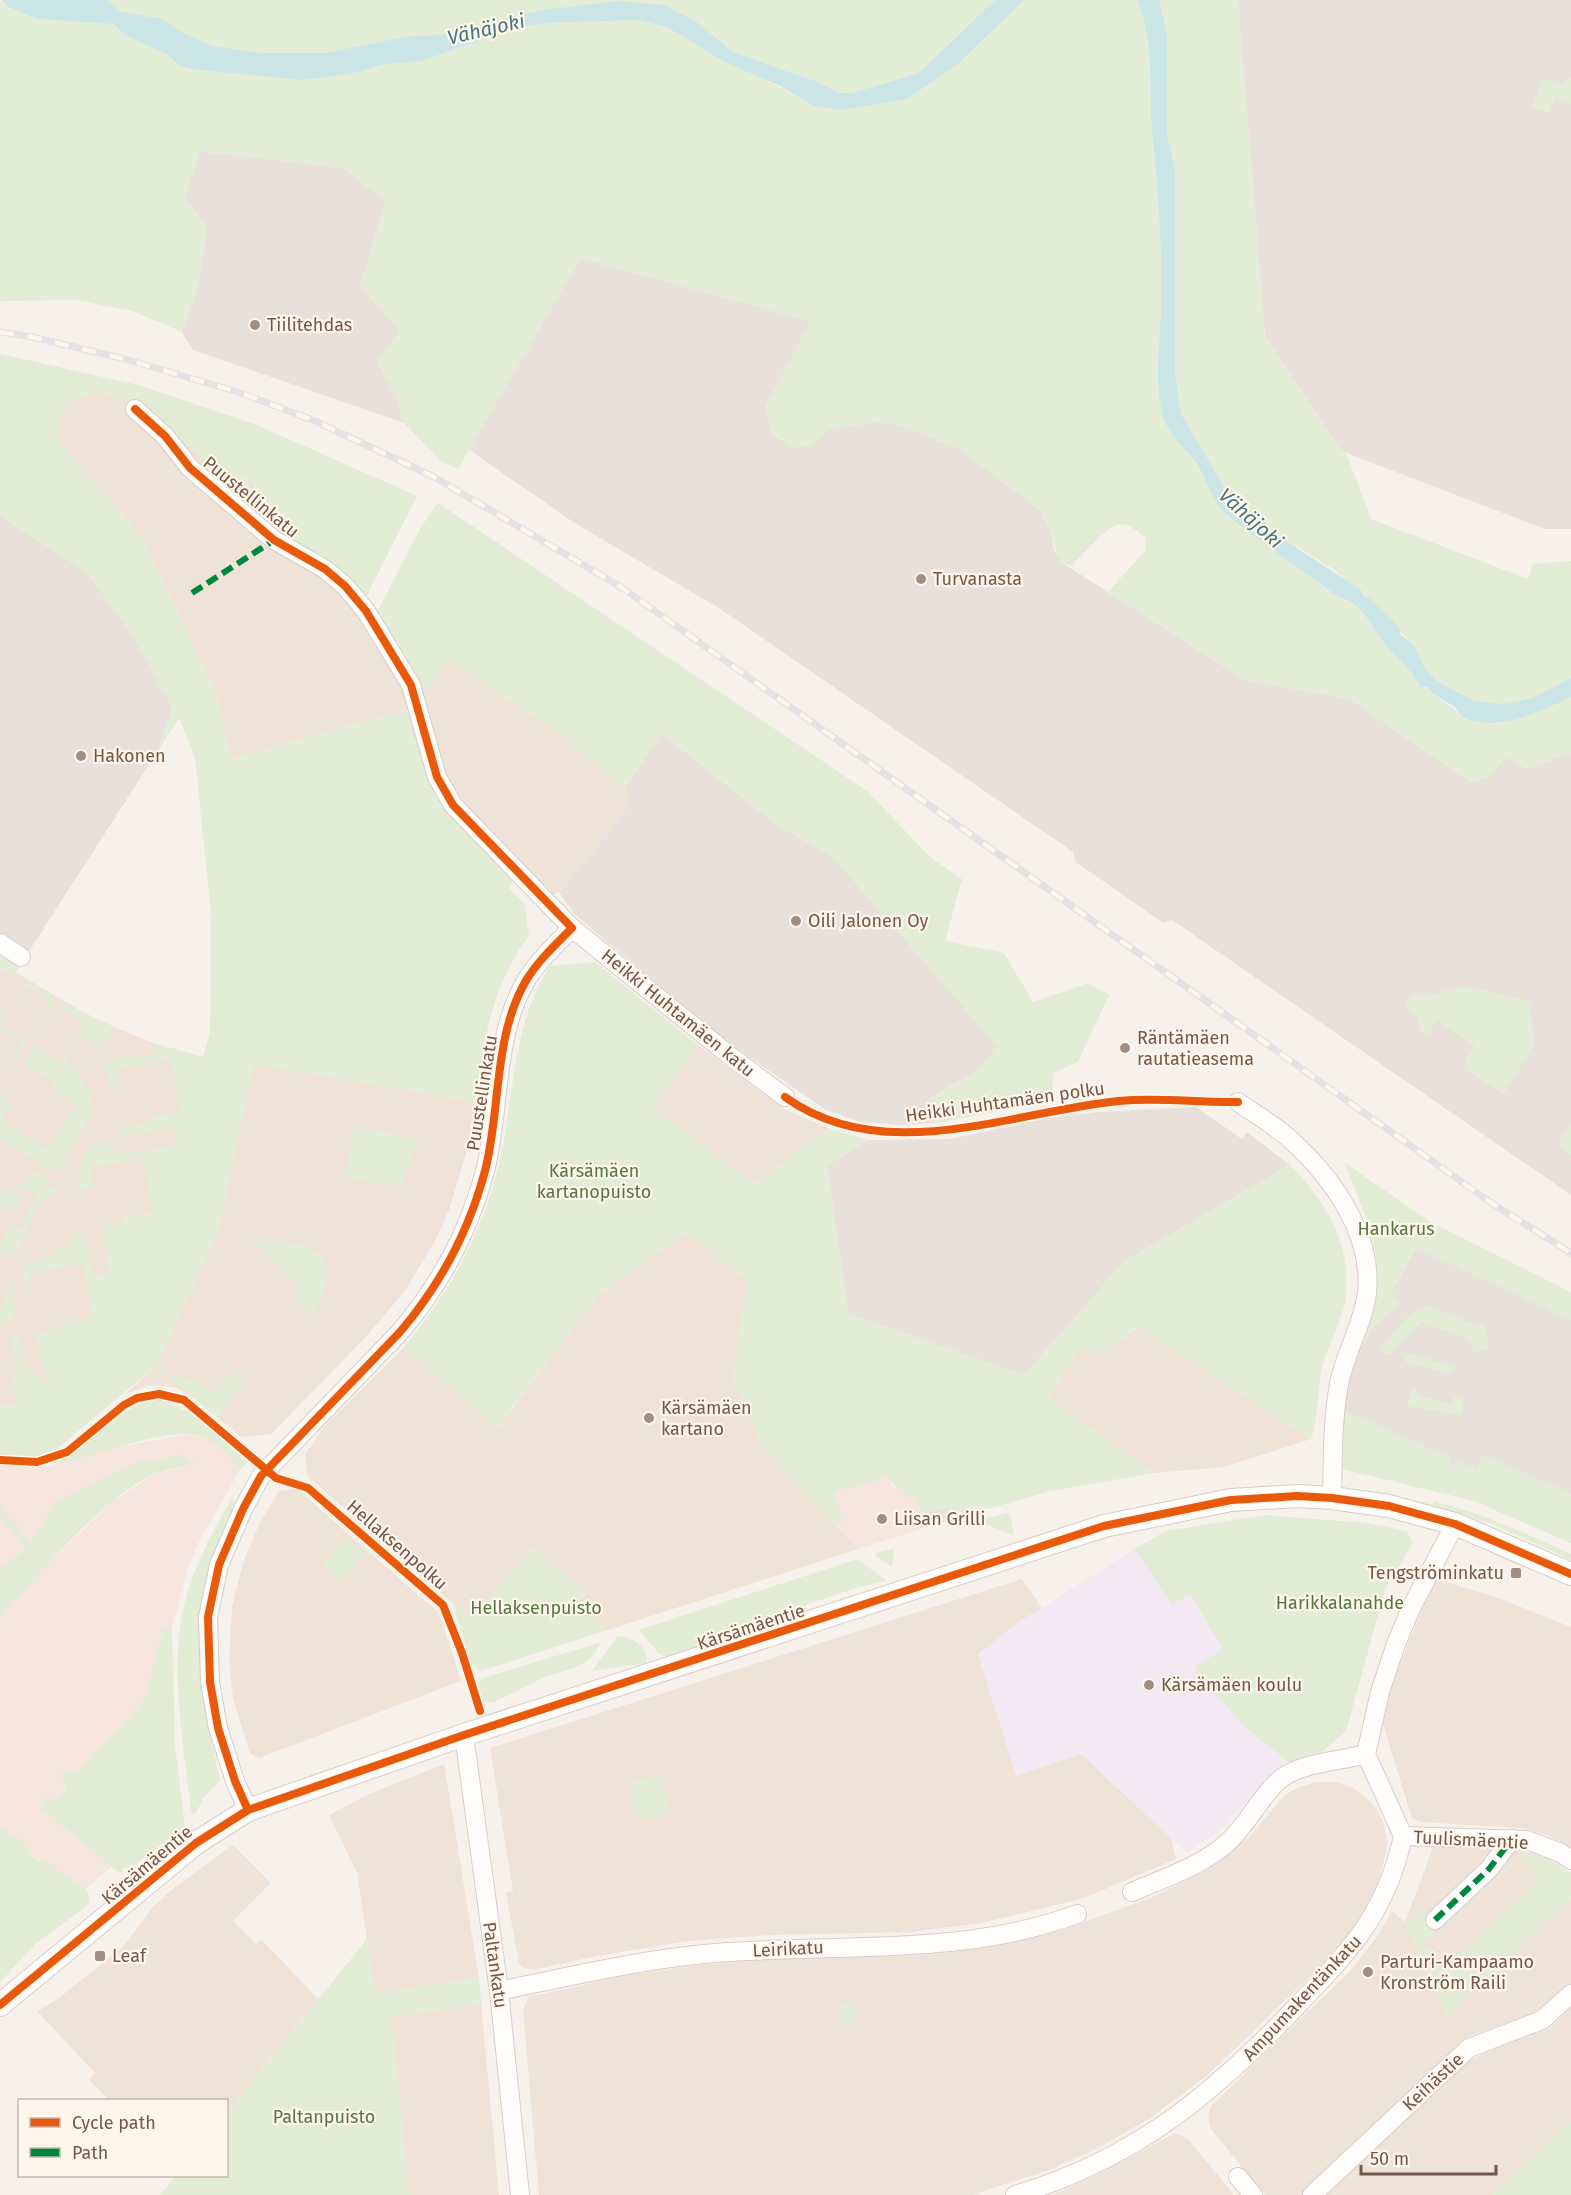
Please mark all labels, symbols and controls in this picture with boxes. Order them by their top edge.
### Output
water label: Vähäjoki [445,8,527,50]
place label: Tiilitehdas [267,314,352,336]
marker: Tiilitehdas [248,318,262,332]
street label: Puustellinkatu [199,452,303,542]
water label: Vähäjoki [1214,483,1289,553]
place label: Turvanasta [933,568,1022,590]
marker: Turvanasta [914,572,928,586]
place label: Hakonen [93,745,166,767]
marker: Hakonen [74,749,88,763]
place label: Oili Jalonen Oy [808,910,929,932]
marker: Oili Jalonen Oy [789,914,803,928]
street label: Heikki Huhtamäen katu [597,944,759,1082]
place label: Räntämäen rautatieasema [1137,1027,1254,1070]
street label: Puustellinkatu [462,1033,502,1153]
marker: Räntämäen rautatieasema [1118,1041,1132,1055]
street label: Heikki Huhtamäen polku [904,1077,1106,1127]
park label: Kärsämäen kartanopuisto [537,1160,651,1203]
park label: Hankarus [1357,1218,1435,1240]
place label: Kärsämäen kartano [661,1397,752,1440]
marker: Kärsämäen kartano [642,1411,656,1425]
street label: Hellaksenpolku [342,1495,452,1595]
place label: Liisan Grilli [894,1508,985,1530]
marker: Liisan Grilli [875,1512,889,1526]
place label: Tengströminkatu [1368,1562,1504,1584]
marker: Tengströminkatu [1509,1566,1523,1580]
park label: Harikkalanahde [1276,1592,1404,1614]
park label: Hellaksenpuisto [470,1597,602,1619]
street label: Kärsämäentie [694,1599,808,1655]
place label: Kärsämäen koulu [1161,1674,1302,1696]
marker: Kärsämäen koulu [1142,1678,1156,1692]
street label: Kärsämäentie [97,1821,197,1909]
street label: Tuulismäentie [1413,1826,1529,1854]
street label: Paltankatu [478,1921,512,2009]
street label: Ampumakentänkatu [1238,1931,1366,2065]
street label: Leirikatu [752,1936,824,1962]
place label: Leaf [112,1945,148,1967]
marker: Leaf [93,1949,107,1963]
place label: Parturi-Kampaamo Kronström Raili [1380,1951,1534,1994]
marker: Parturi-Kampaamo Kronström Raili [1361,1965,1375,1979]
street label: Keihästie [1398,2048,1468,2116]
legend [18,2099,228,2177]
park label: Paltanpuisto [273,2106,375,2128]
text: Cycle path [72,2112,156,2134]
scale bar [1361,2138,1496,2176]
text: Path [72,2142,108,2164]
text: 50 m [1370,2148,1409,2170]

